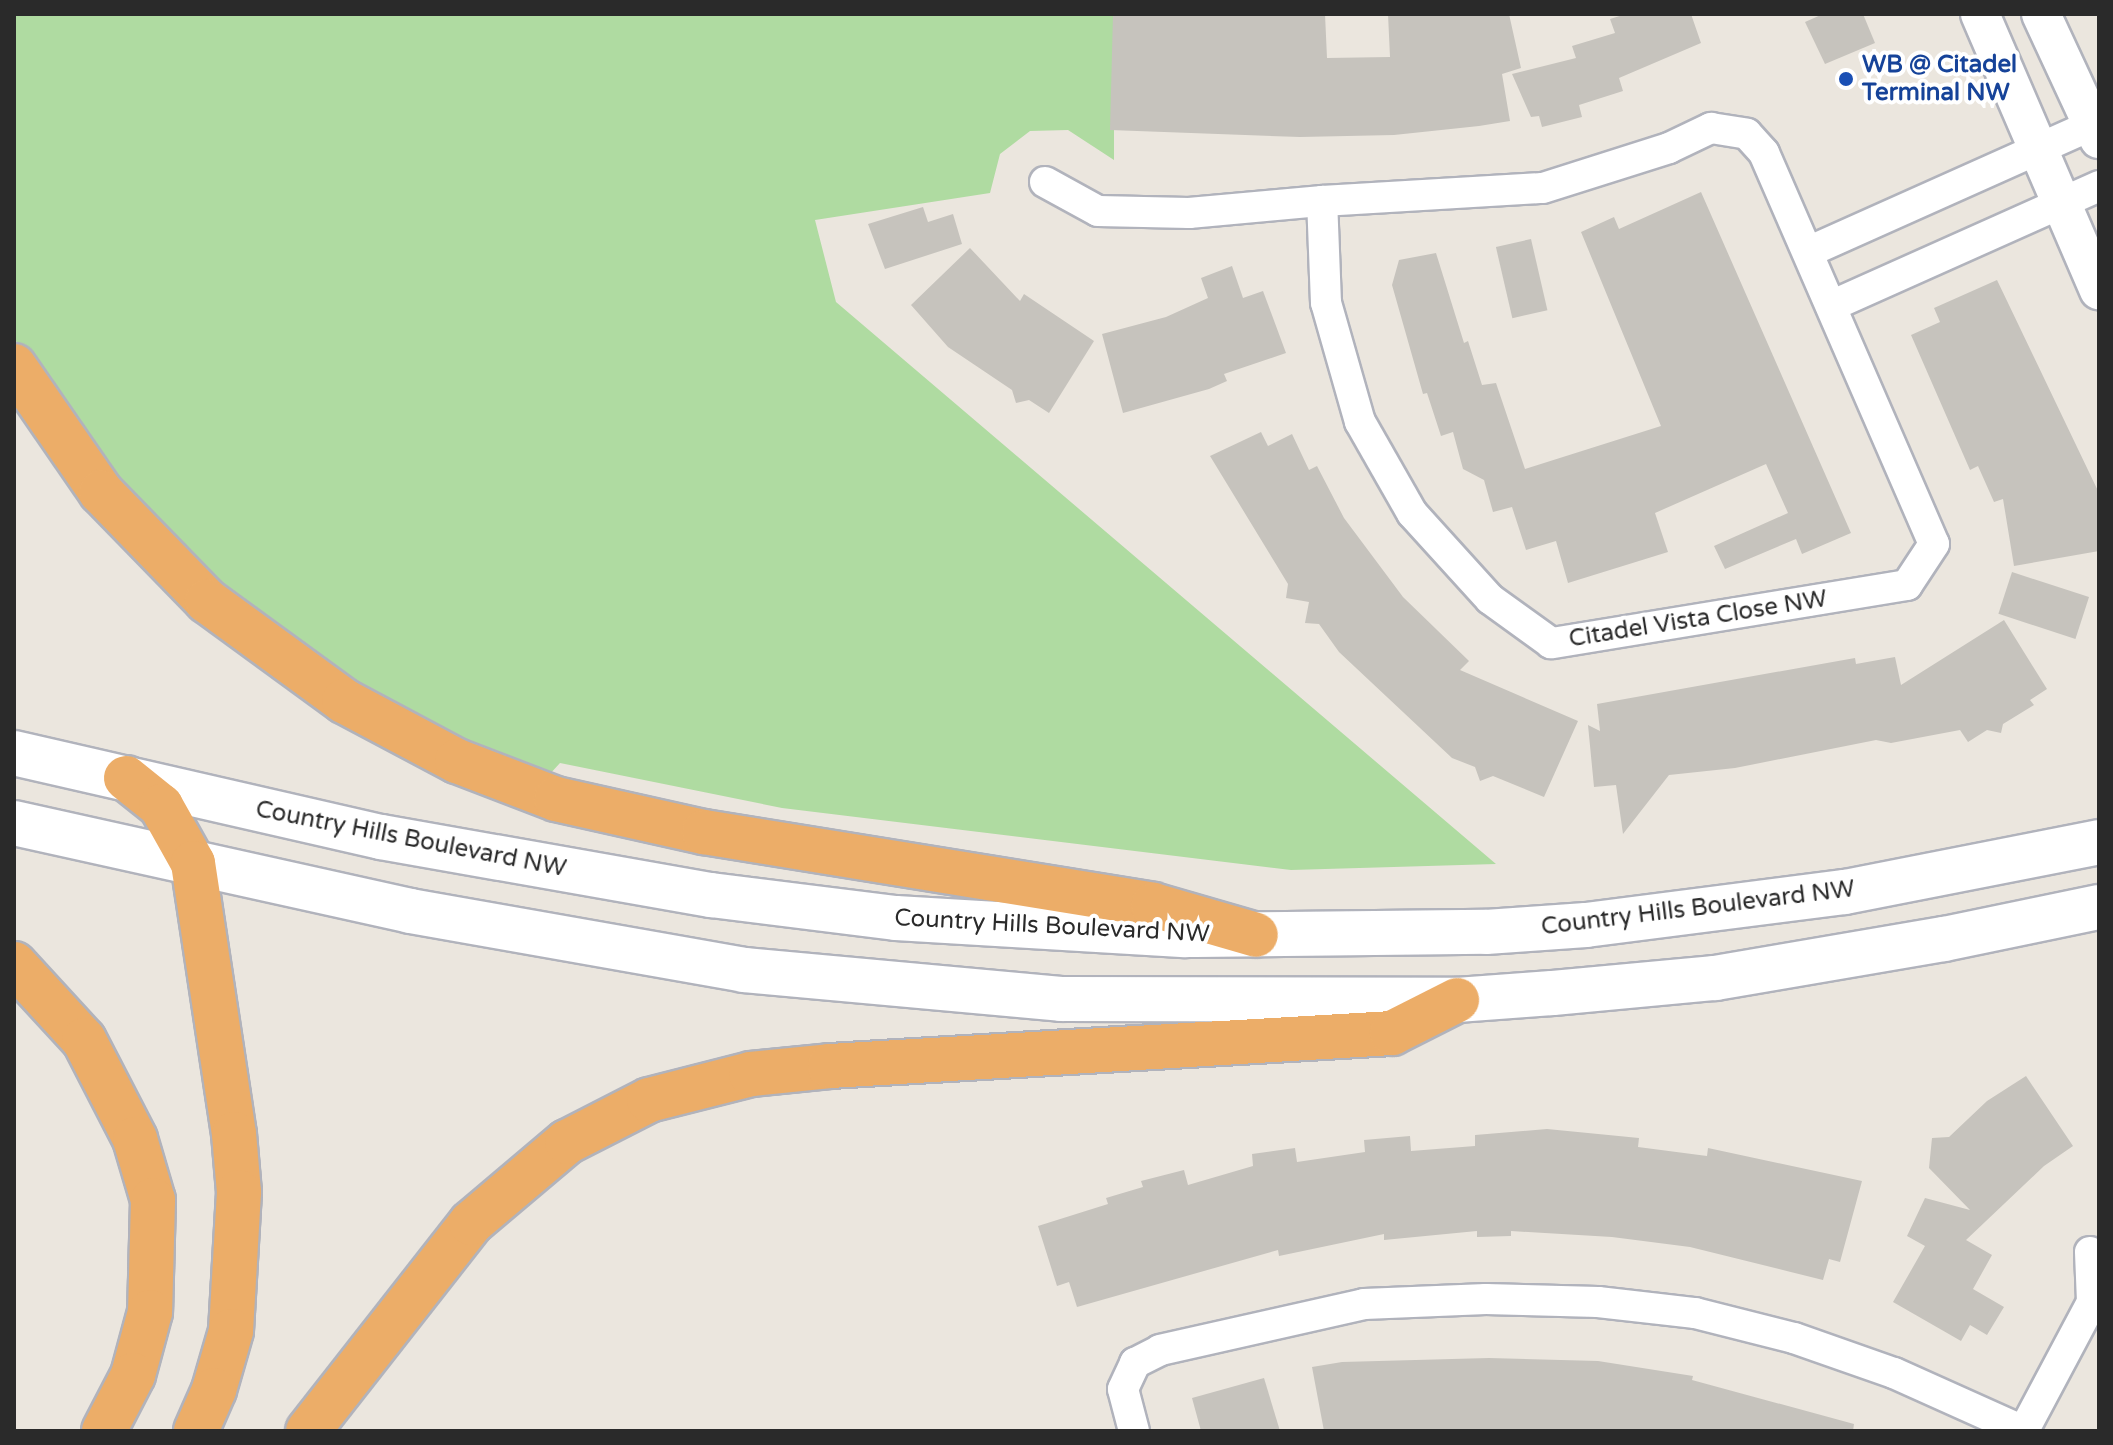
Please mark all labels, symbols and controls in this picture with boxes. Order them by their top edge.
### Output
place label: WB @ Citadel Terminal NW [1862,51,2017,107]
marker: WB @ Citadel Terminal NW [1837,70,1855,88]
street label: Citadel Vista Close NW [1567,584,1829,654]
street label: Country Hills Boulevard NW [253,795,569,883]
street label: Country Hills Boulevard NW [1539,874,1857,942]
street label: Country Hills Boulevard NW [894,903,1210,949]

